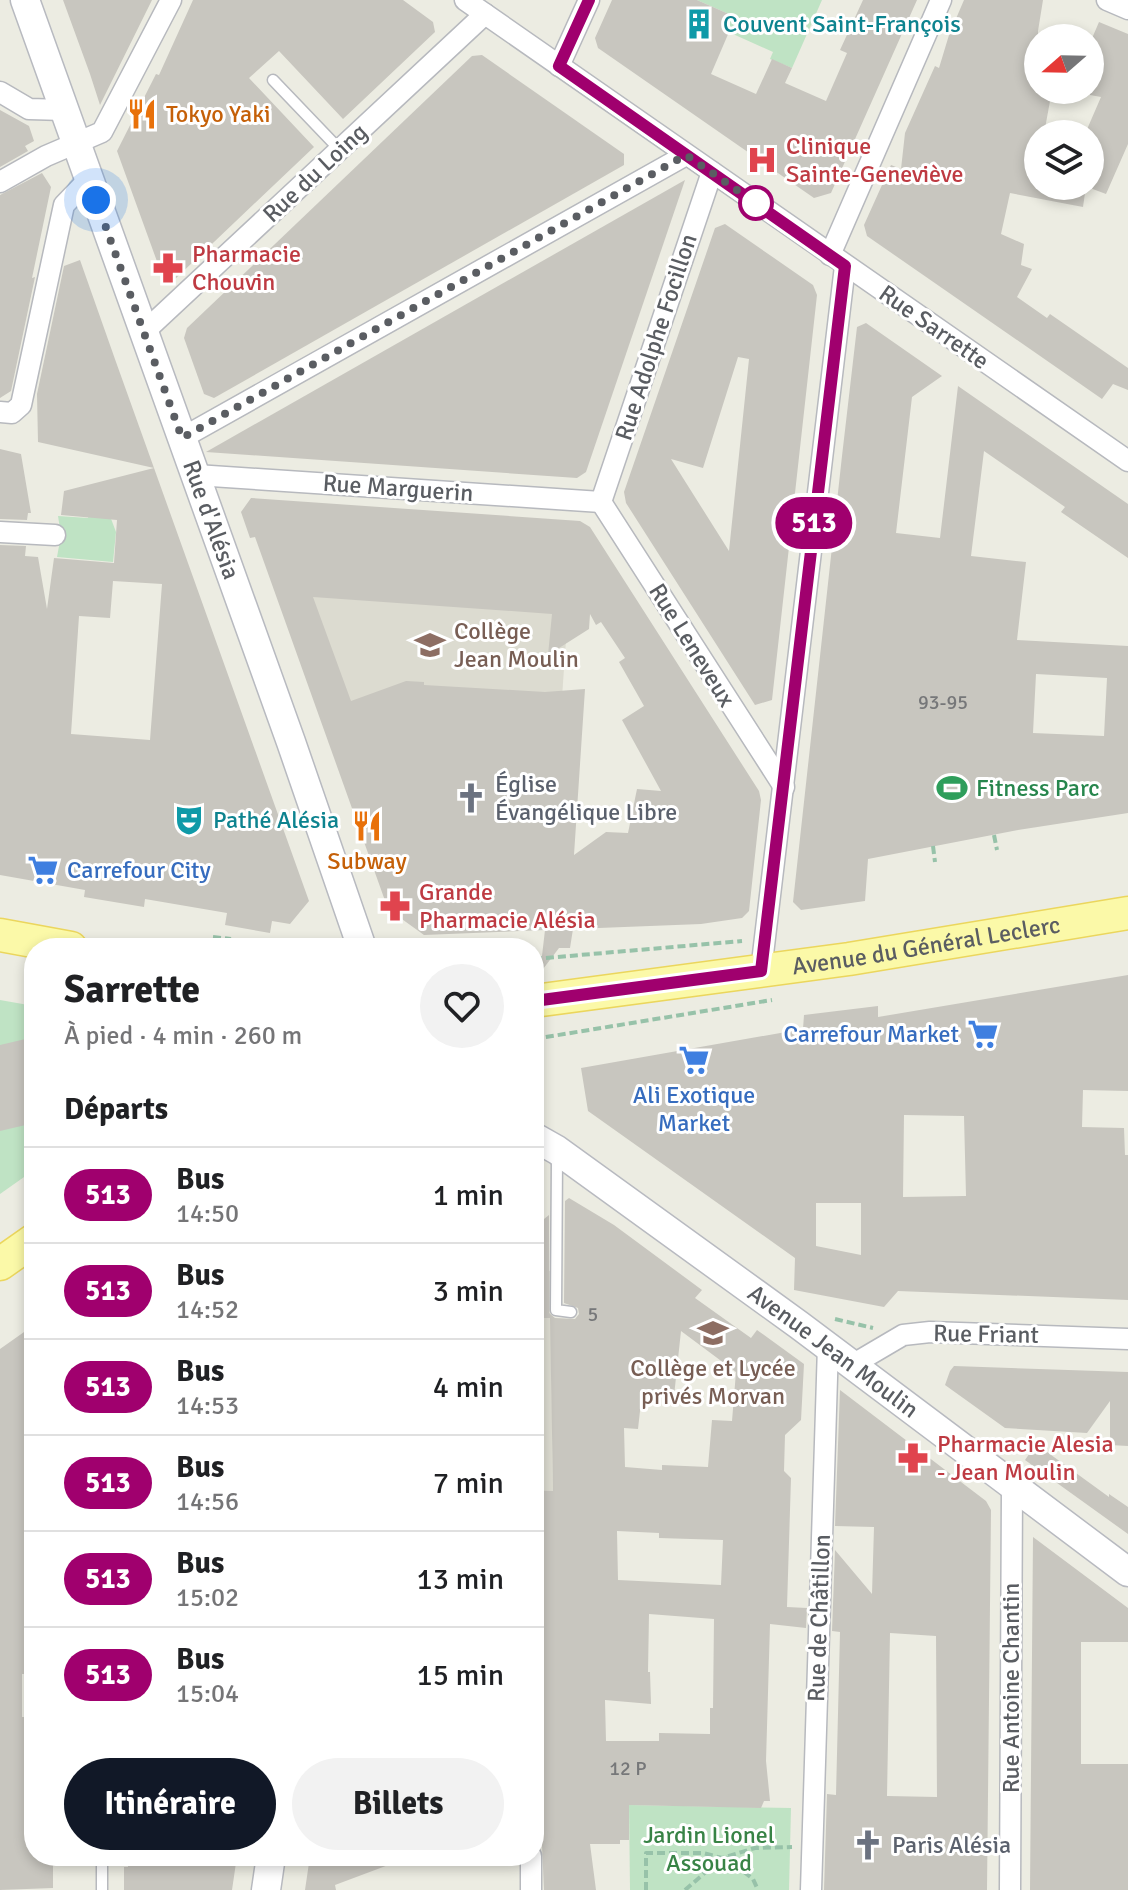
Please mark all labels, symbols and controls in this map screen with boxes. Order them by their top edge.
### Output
building icon: Couvent Saint-François [682,7,716,41]
place label: Couvent Saint-François [723,9,961,39]
north arrow [1024,24,1104,104]
map controls [1024,24,1104,200]
restaurant icon: Tokyo Yaki [125,97,159,131]
place label: Tokyo Yaki [166,99,271,129]
street label: Rue du Loing [256,117,374,229]
button: layers [1024,120,1104,200]
place label: Clinique Sainte-Geneviève [786,131,963,189]
hospital icon: Clinique Sainte-Geneviève [745,143,779,177]
your location [76,180,116,220]
unlabelled marker [739,186,773,220]
street label: Rue Adolphe Focillon [608,230,704,444]
place label: Pharmacie Chouvin [192,239,301,297]
pharmacy icon: Pharmacie Chouvin [151,251,185,285]
street label: Rue Sarrette [873,278,995,376]
street label: Rue d'Alésia [176,456,246,583]
street label: Rue Marguerin [322,468,474,508]
line badge: 513 [768,497,860,549]
text: 513 [791,506,837,540]
street label: Rue Leneveux [642,578,742,712]
place label: Collège Jean Moulin [454,616,579,674]
school or university icon: Collège Jean Moulin [413,628,447,662]
house number: 93-95 [918,690,968,715]
place label: Église Évangélique Libre [495,769,677,827]
sports icon: Fitness Parc [935,771,969,805]
place label: Fitness Parc [976,773,1100,803]
church icon: Église Évangélique Libre [454,781,488,815]
theatre icon: Pathé Alésia [172,803,206,837]
place label: Pathé Alésia [213,805,339,835]
restaurant icon: Subway [350,809,384,843]
place label: Subway [327,846,407,876]
supermarket icon: Carrefour City [26,853,60,887]
place label: Carrefour City [67,855,211,885]
place label: Grande Pharmacie Alésia [419,877,596,935]
pharmacy icon: Grande Pharmacie Alésia [378,889,412,923]
street label: Avenue du Général Leclerc [790,909,1062,981]
button: heart [420,964,504,1048]
text: Sarrette [64,966,200,1013]
supermarket icon: Carrefour Market [966,1017,1000,1051]
place label: Carrefour Market [783,1019,959,1049]
text: À pied · 4 min · 260 m [64,1020,302,1052]
supermarket icon: Ali Exotique Market [677,1043,711,1077]
place label: Ali Exotique Market [633,1080,755,1138]
text: Départs [64,1091,168,1128]
text: Bus [176,1161,224,1198]
text: 1 min [433,1177,504,1214]
text: 513 [85,1178,131,1212]
text: 14:50 [176,1198,239,1230]
text: Bus [176,1257,224,1294]
text: 3 min [433,1273,504,1310]
text: 513 [85,1274,131,1308]
street label: Avenue Jean Moulin [742,1278,924,1424]
text: 14:52 [176,1294,239,1326]
house number: 5 [588,1302,598,1327]
school or university icon: Collège et Lycée privés Morvan [696,1316,730,1350]
street label: Rue Friant [933,1318,1039,1350]
text: Bus [176,1353,224,1390]
place label: Collège et Lycée privés Morvan [630,1353,796,1411]
text: 4 min [433,1369,504,1406]
text: 513 [85,1370,131,1404]
text: 14:53 [176,1390,239,1422]
place label: Pharmacie Alesia - Jean Moulin [937,1429,1114,1487]
pharmacy icon: Pharmacie Alesia - Jean Moulin [896,1441,930,1475]
text: Bus [176,1449,224,1486]
text: 7 min [433,1465,504,1502]
text: 513 [85,1466,131,1500]
text: 14:56 [176,1486,239,1518]
street label: Rue de Châtillon [801,1534,837,1702]
text: Bus [176,1545,224,1582]
text: 13 min [417,1561,504,1598]
text: 513 [85,1562,131,1596]
text: 15:02 [176,1582,239,1614]
street label: Rue Antoine Chantin [996,1583,1026,1793]
text: Bus [176,1641,224,1678]
text: 15 min [417,1657,504,1694]
text: 513 [85,1658,131,1692]
text: 15:04 [176,1678,239,1710]
house number: 12 P [609,1756,647,1781]
button: Itinéraire [64,1758,276,1850]
button: Billets [292,1758,504,1850]
park label: Jardin Lionel Assouad [643,1820,775,1878]
church icon: Paris Alésia [851,1828,885,1862]
place label: Paris Alésia [892,1830,1011,1860]

